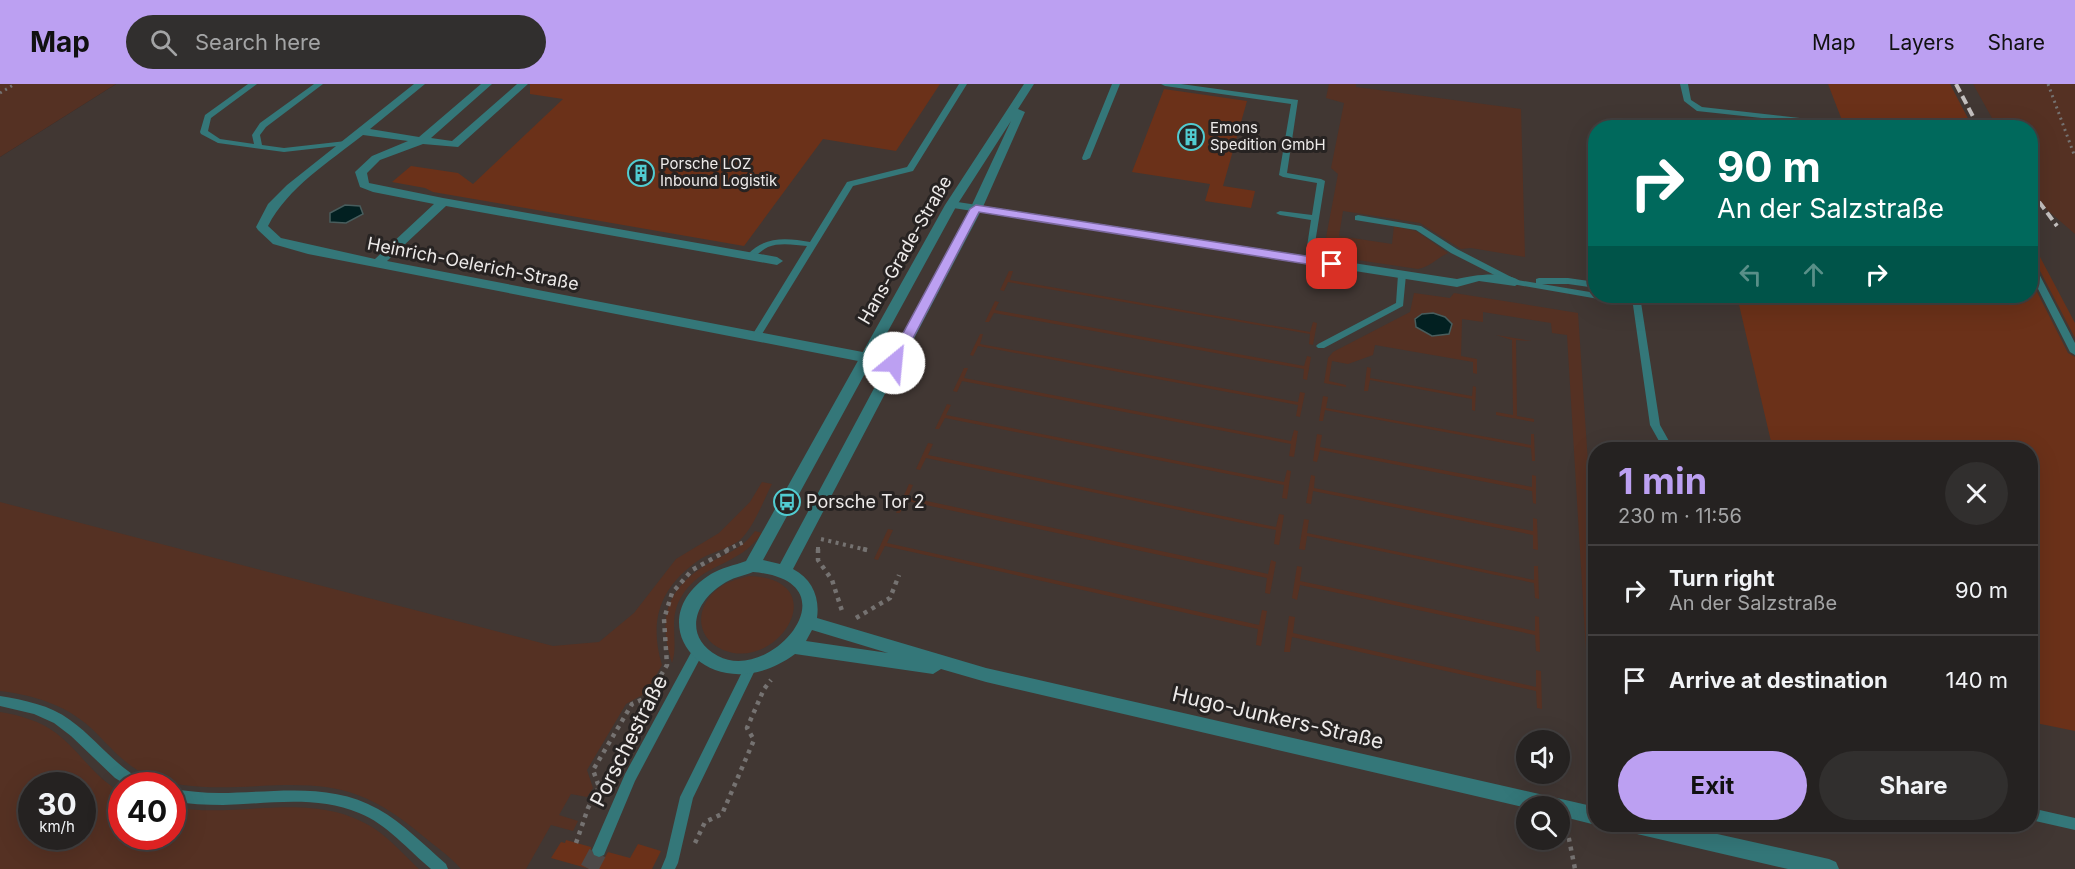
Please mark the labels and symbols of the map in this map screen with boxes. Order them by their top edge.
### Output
place label: Emons Spedition GmbH [1210,118,1326,154]
building icon: Emons Spedition GmbH [1176,122,1206,152]
place label: Porsche LOZ Inbound Logistik [660,154,778,190]
building icon: Porsche LOZ Inbound Logistik [626,158,656,188]
street label: Hans-Grade-Straße [853,172,956,328]
street label: Heinrich-Oelerich-Straße [365,233,581,294]
pin [1306,238,1357,289]
position arrow [862,331,926,395]
bus stop icon: Porsche Tor 2 [772,487,802,517]
place label: Porsche Tor 2 [806,491,925,512]
street label: Porschestraße [585,671,672,811]
street label: Hugo-Junkers-Straße [1170,681,1386,754]
speed limit sign: 40 [108,772,186,850]

